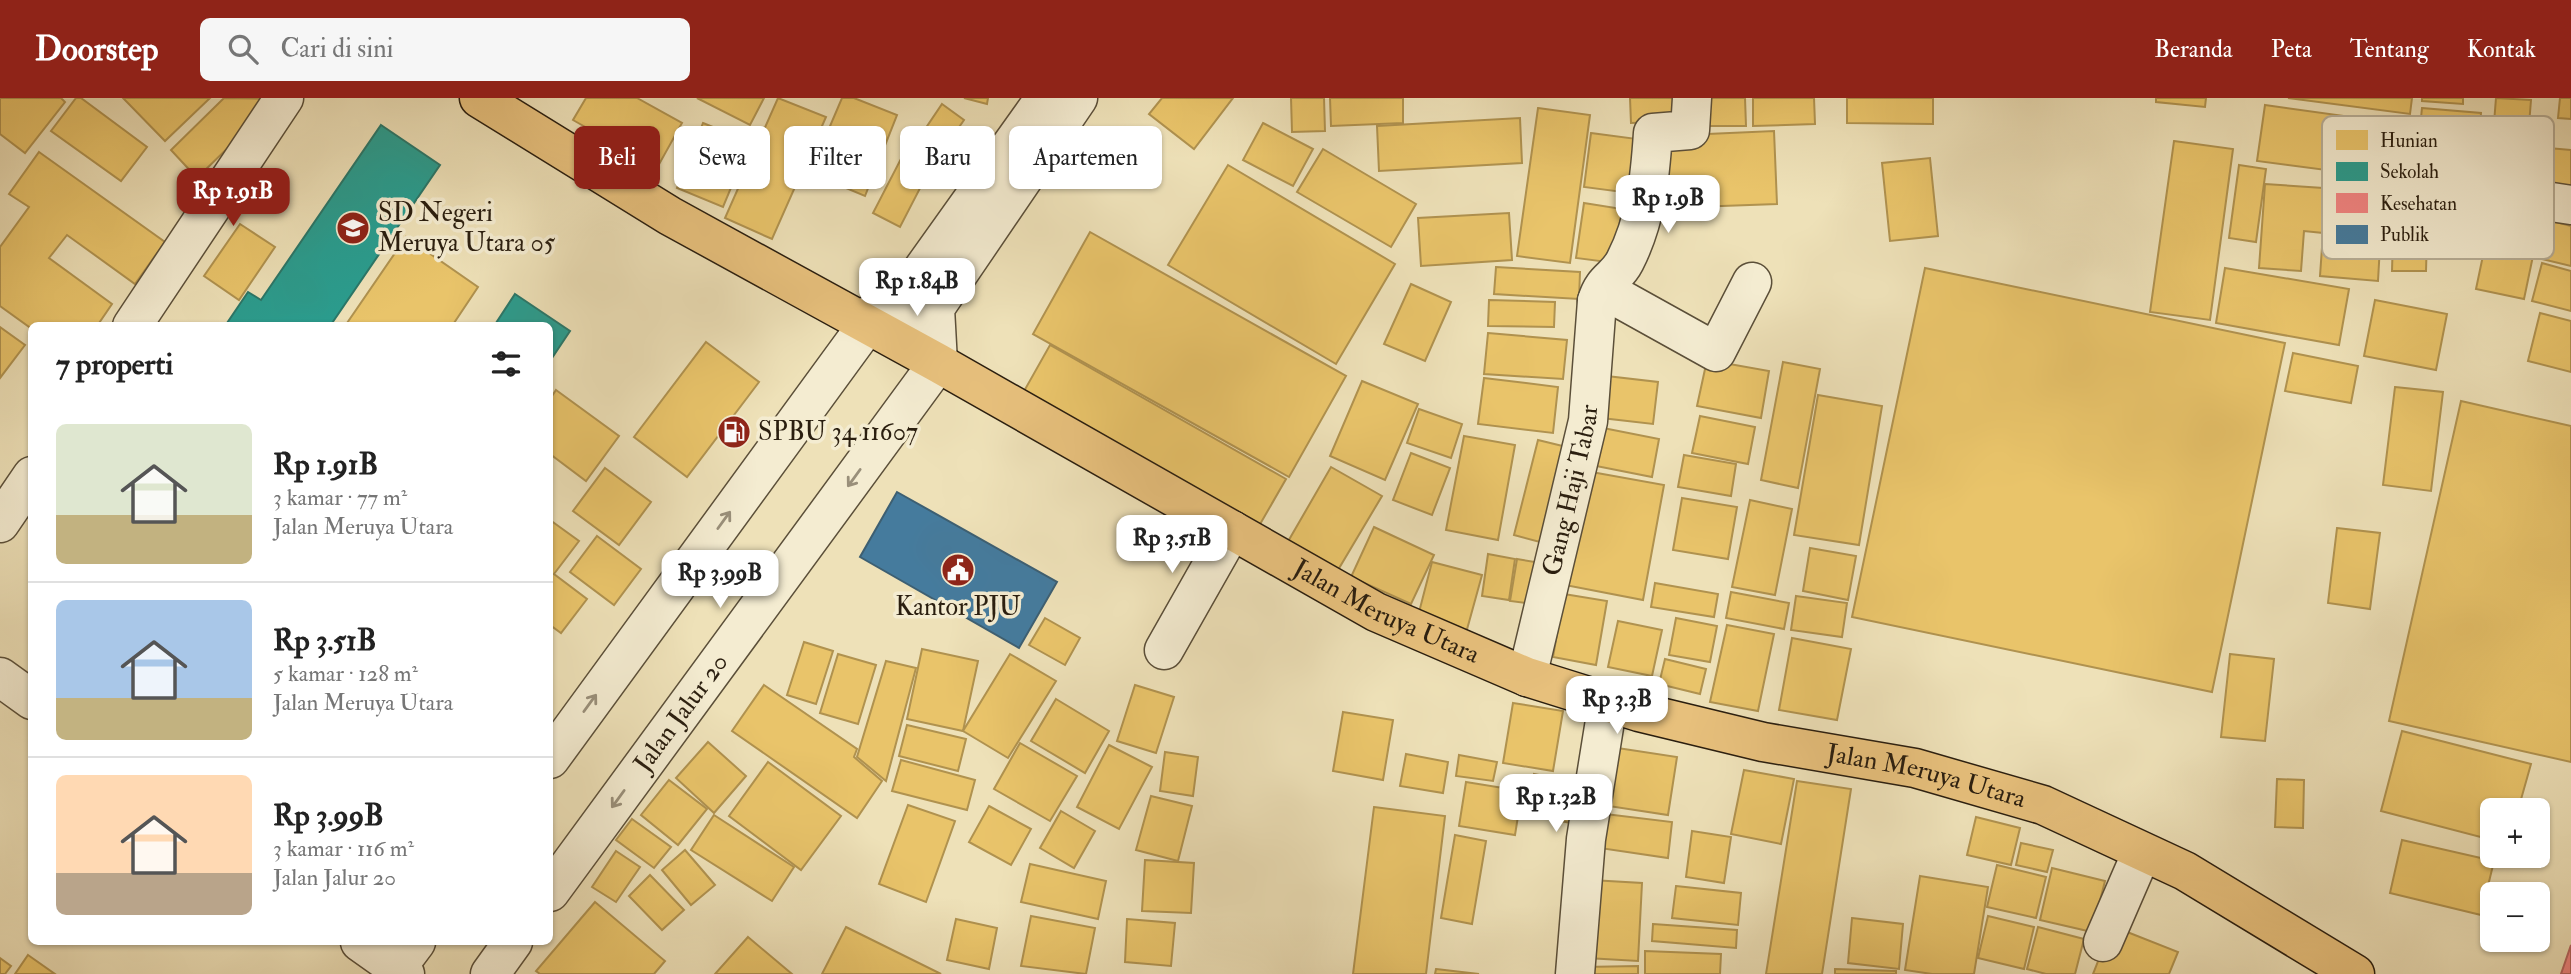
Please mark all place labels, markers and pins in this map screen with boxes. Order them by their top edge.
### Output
pin: Rp 1.91B [161,169,305,228]
pin: Rp 1.9B [1603,176,1733,235]
place label: SD Negeri Meruya Utara 05 [378,197,556,259]
school or university icon: SD Negeri Meruya Utara 05 [334,209,372,247]
pin: Rp 1.84B [845,258,989,318]
fuel station icon: SPBU 34 11607 [715,413,753,451]
place label: SPBU 34 11607 [758,416,918,448]
pin: Rp 3.51B [1100,516,1244,575]
pin: Rp 3.99B [648,550,792,610]
public building icon: Kantor PJU [939,551,977,589]
place label: Kantor PJU [895,591,1021,623]
pin: Rp 3.3B [1552,676,1682,736]
pin: Rp 1.32B [1484,774,1628,834]

